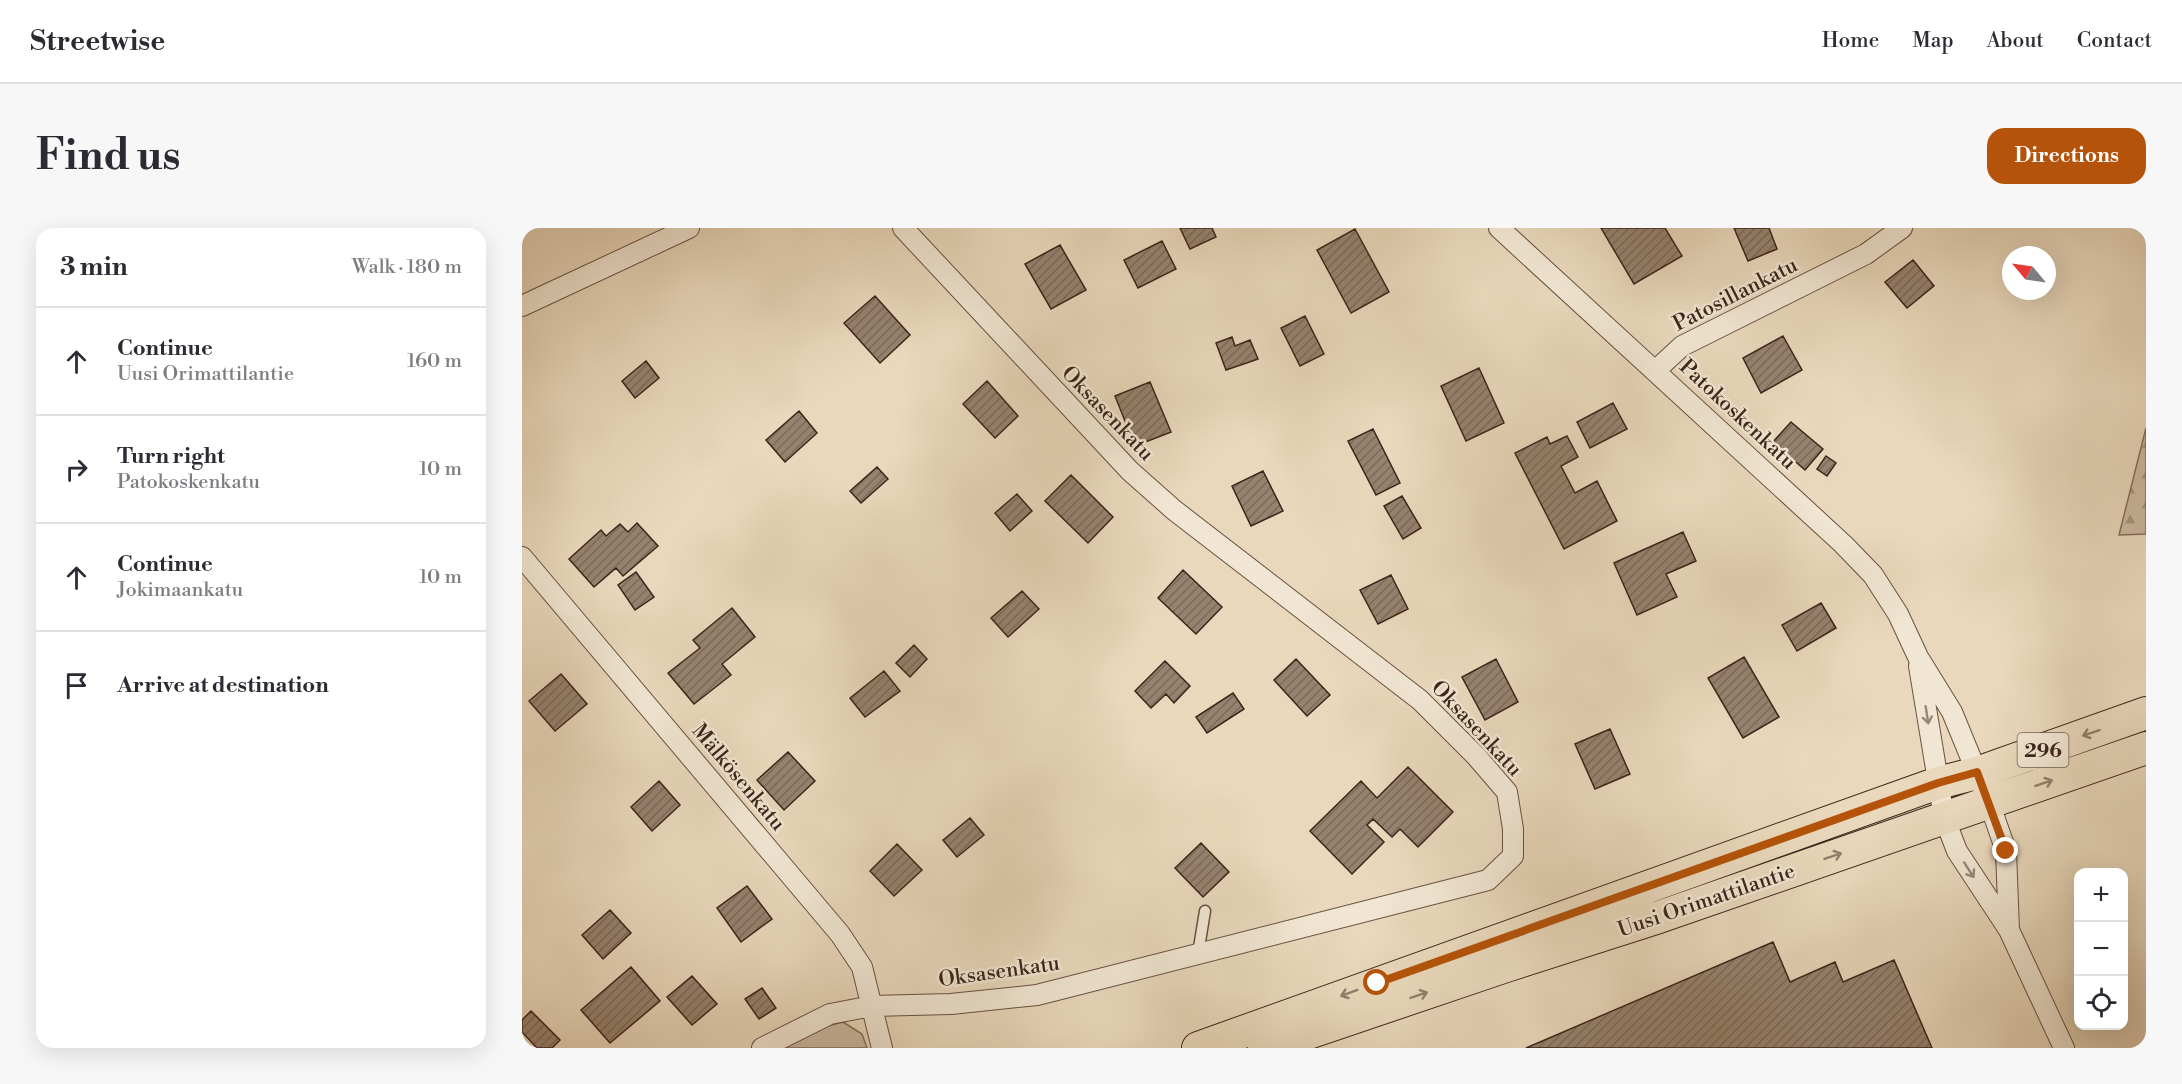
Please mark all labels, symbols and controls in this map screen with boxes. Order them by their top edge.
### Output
text: Streetwise [30,24,165,59]
text: Home [1822,28,1879,54]
text: Map [1912,28,1954,54]
text: About [1987,28,2044,54]
text: Contact [2077,28,2152,54]
button: Directions [1987,128,2146,184]
text: Find us [36,130,180,183]
north arrow [2002,246,2056,300]
text: 3 min [60,251,128,283]
street label: Patosillankatu [1669,252,1802,337]
text: Walk · 180 m [352,255,462,280]
text: Continue [117,335,213,362]
icon: ahead [60,345,93,378]
text: 160 m [407,349,462,374]
street label: Patokoskenkatu [1674,354,1801,475]
street label: Oksasenkatu [1056,361,1159,467]
text: Uusi Orimattilantie [117,362,294,387]
text: Turn right [117,443,225,470]
icon: right [60,453,93,486]
text: 10 m [419,457,462,482]
text: Patokoskenkatu [117,470,260,495]
text: Continue [117,551,213,578]
icon: ahead [60,561,93,594]
text: 10 m [419,565,462,590]
text: Jokimaankatu [117,578,243,603]
icon: arrive [60,669,93,702]
text: Arrive at destination [117,672,329,699]
street label: Oksasenkatu [1425,675,1527,782]
one-way arrow [1922,705,1933,724]
street label: Mälkösenkatu [686,719,791,837]
one-way arrow [2082,729,2101,740]
road number: 296 [2018,733,2068,767]
one-way arrow [2034,777,2053,788]
route end [1992,837,2018,863]
one-way arrow [1823,850,1842,861]
street label: Uusi Orimattilantie [1614,858,1798,943]
one-way arrow [1963,861,1975,878]
map controls [2074,868,2128,1030]
button: + [2074,868,2128,922]
button: − [2074,922,2128,976]
street label: Oksasenkatu [937,951,1061,993]
route start [1363,969,1389,995]
button: locate [2074,976,2128,1030]
one-way arrow [1340,988,1359,999]
one-way arrow [1409,989,1428,1000]

